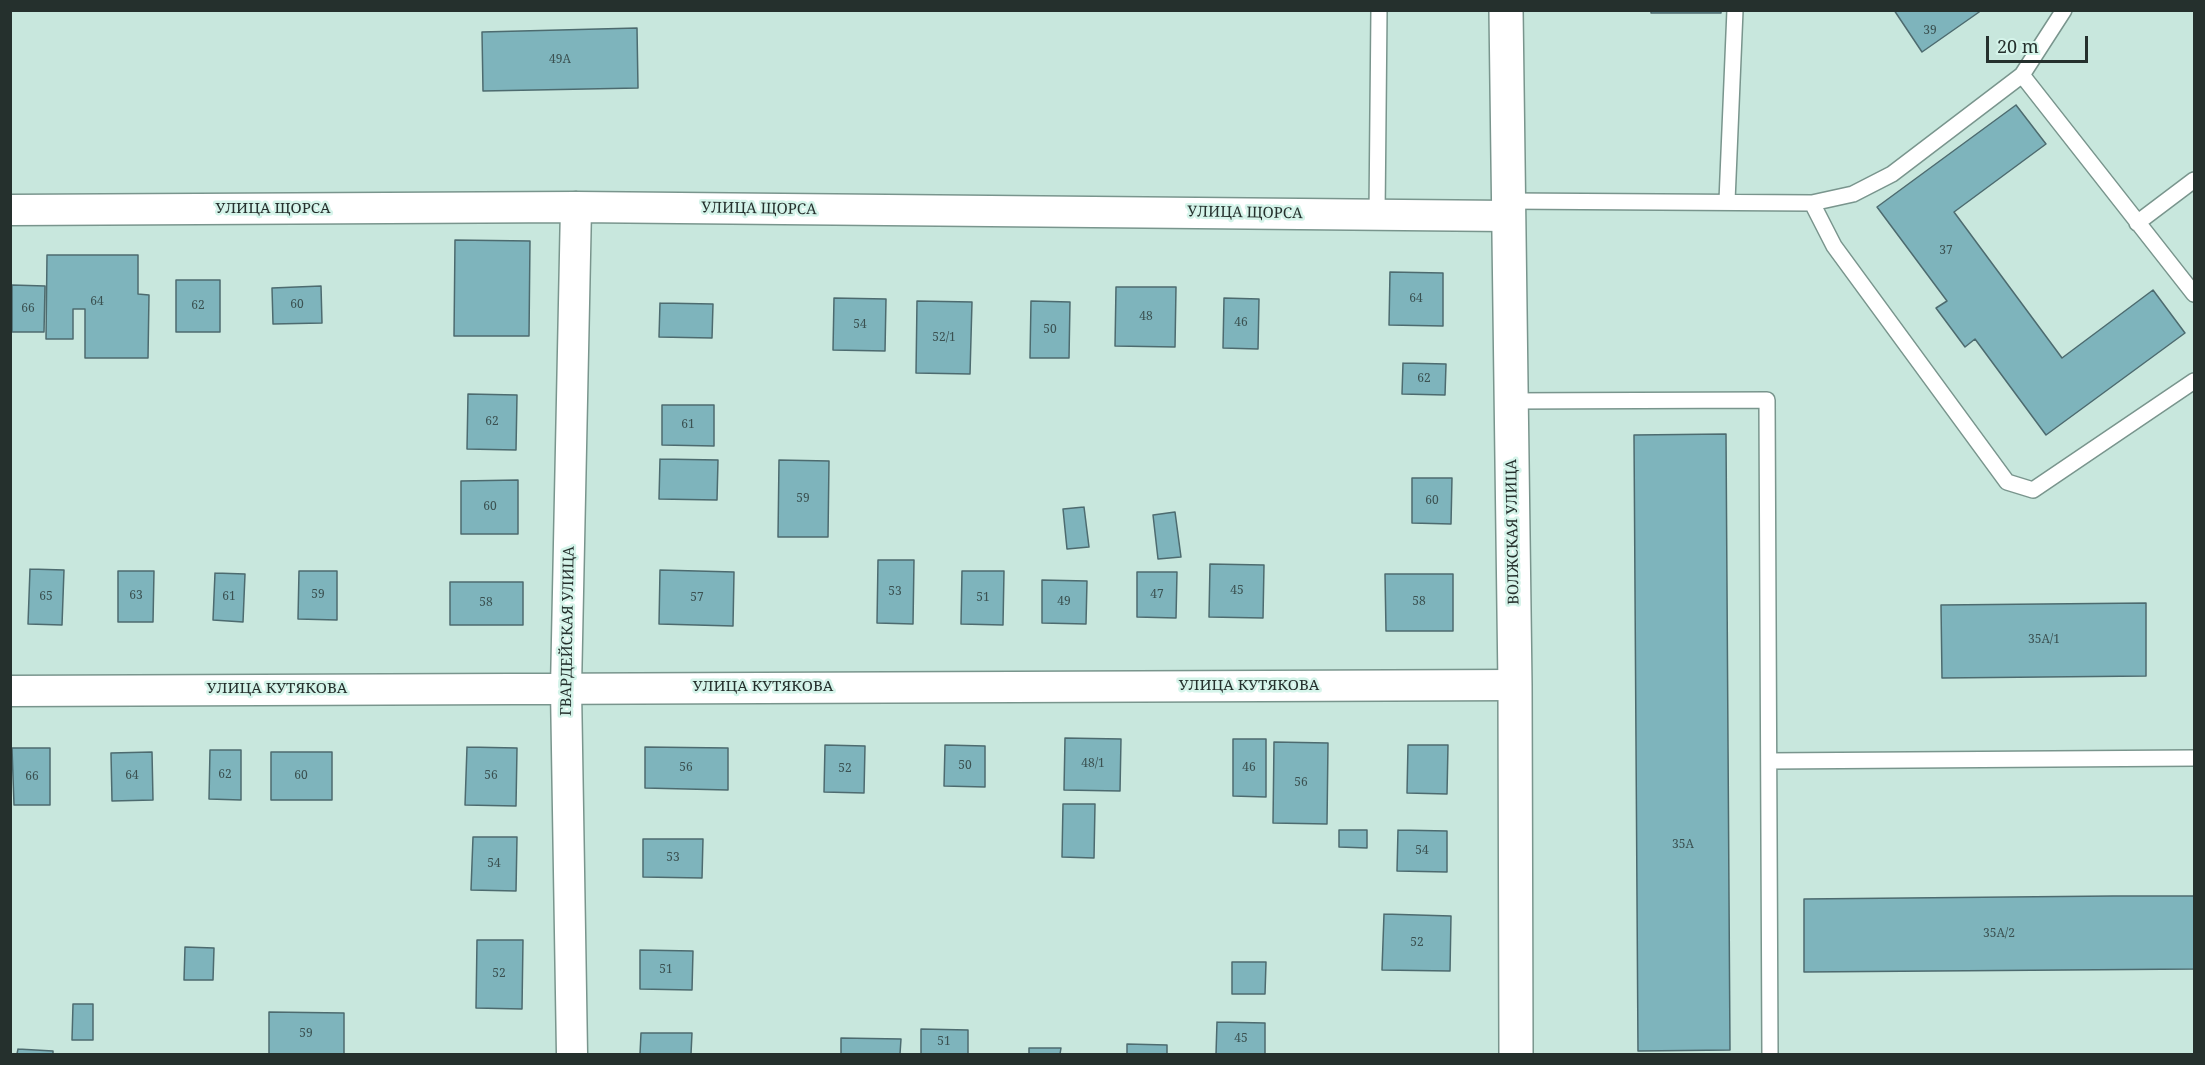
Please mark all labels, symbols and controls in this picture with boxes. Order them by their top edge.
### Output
house number: 39 [1923,24,1937,38]
scale bar [1989,24,2091,62]
text: 20 m [1997,34,2039,58]
house number: 49А [549,53,571,67]
street label: УЛИЦА ЩОРСА [701,199,817,219]
street label: УЛИЦА ЩОРСА [215,200,331,218]
street label: УЛИЦА ЩОРСА [1187,203,1303,223]
house number: 37 [1939,244,1953,258]
house number: 64 [1409,292,1423,306]
house number: 64 [90,295,104,309]
house number: 60 [290,298,304,312]
house number: 62 [191,299,205,313]
house number: 66 [21,302,35,316]
house number: 48 [1139,310,1153,324]
house number: 46 [1234,316,1248,330]
house number: 54 [853,318,867,332]
house number: 50 [1043,323,1057,337]
house number: 52/1 [932,331,956,345]
house number: 62 [1417,372,1431,386]
house number: 62 [485,415,499,429]
house number: 61 [681,418,695,432]
street label: ВОЛЖСКАЯ УЛИЦА [1503,459,1523,605]
house number: 59 [796,492,810,506]
house number: 60 [1425,494,1439,508]
house number: 60 [483,500,497,514]
street label: ГВАРДЕЙСКАЯ УЛИЦА [558,546,578,716]
house number: 45 [1230,584,1244,598]
house number: 53 [888,585,902,599]
house number: 59 [311,588,325,602]
house number: 47 [1150,588,1164,602]
house number: 63 [129,589,143,603]
house number: 65 [39,590,53,604]
house number: 61 [222,590,236,604]
house number: 57 [690,591,704,605]
house number: 51 [976,591,990,605]
house number: 49 [1057,595,1071,609]
house number: 58 [1412,595,1426,609]
house number: 58 [479,596,493,610]
house number: 35А/1 [2028,633,2060,647]
street label: УЛИЦА КУТЯКОВА [1179,677,1319,695]
street label: УЛИЦА КУТЯКОВА [693,678,833,696]
street label: УЛИЦА КУТЯКОВА [207,680,347,698]
house number: 48/1 [1081,757,1105,771]
house number: 50 [958,759,972,773]
house number: 56 [679,761,693,775]
house number: 46 [1242,761,1256,775]
house number: 52 [838,762,852,776]
house number: 62 [218,768,232,782]
house number: 64 [125,769,139,783]
house number: 60 [294,769,308,783]
house number: 56 [484,769,498,783]
house number: 66 [25,770,39,784]
house number: 56 [1294,776,1308,790]
house number: 35А [1672,838,1694,852]
house number: 54 [1415,844,1429,858]
house number: 53 [666,851,680,865]
house number: 54 [487,857,501,871]
house number: 35А/2 [1983,927,2015,941]
house number: 52 [1410,936,1424,950]
house number: 51 [659,963,673,977]
house number: 52 [492,967,506,981]
house number: 59 [299,1027,313,1041]
house number: 45 [1234,1032,1248,1046]
house number: 51 [937,1035,951,1049]

